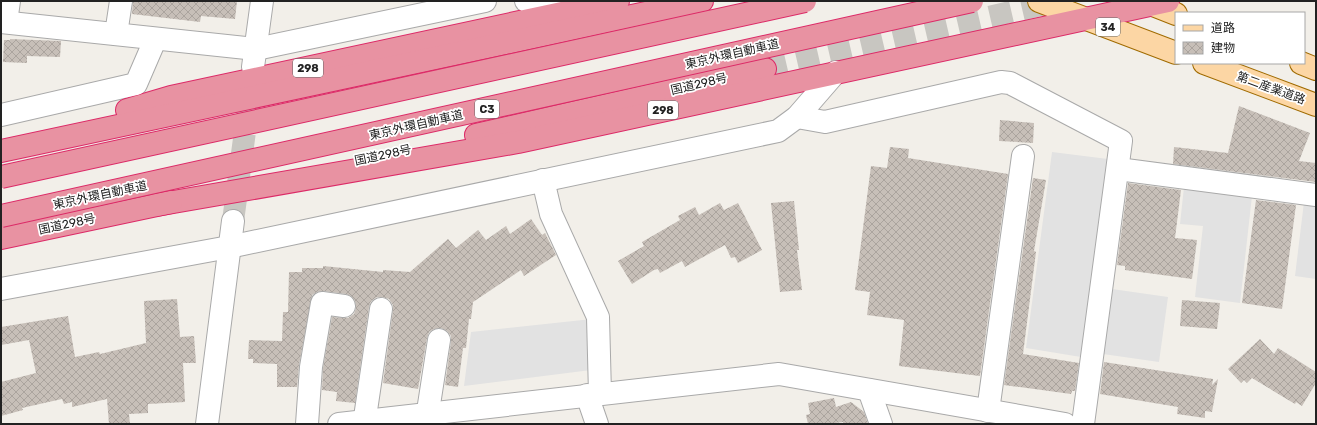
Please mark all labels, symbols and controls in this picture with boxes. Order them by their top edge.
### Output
legend [1175,12,1305,64]
road number: 34 [1096,18,1120,36]
text: 道路 [1211,21,1235,35]
street label: 東京外環自動車道 [684,36,780,72]
text: 建物 [1211,41,1235,55]
road number: 298 [293,59,323,77]
street label: 第二産業道路 [1235,69,1307,107]
street label: 国道298号 [669,71,729,97]
road number: C3 [475,100,499,118]
road number: 298 [648,101,678,119]
street label: 東京外環自動車道 [368,107,464,143]
street label: 国道298号 [353,142,413,168]
street label: 東京外環自動車道 [52,178,148,212]
street label: 国道298号 [37,211,97,237]

